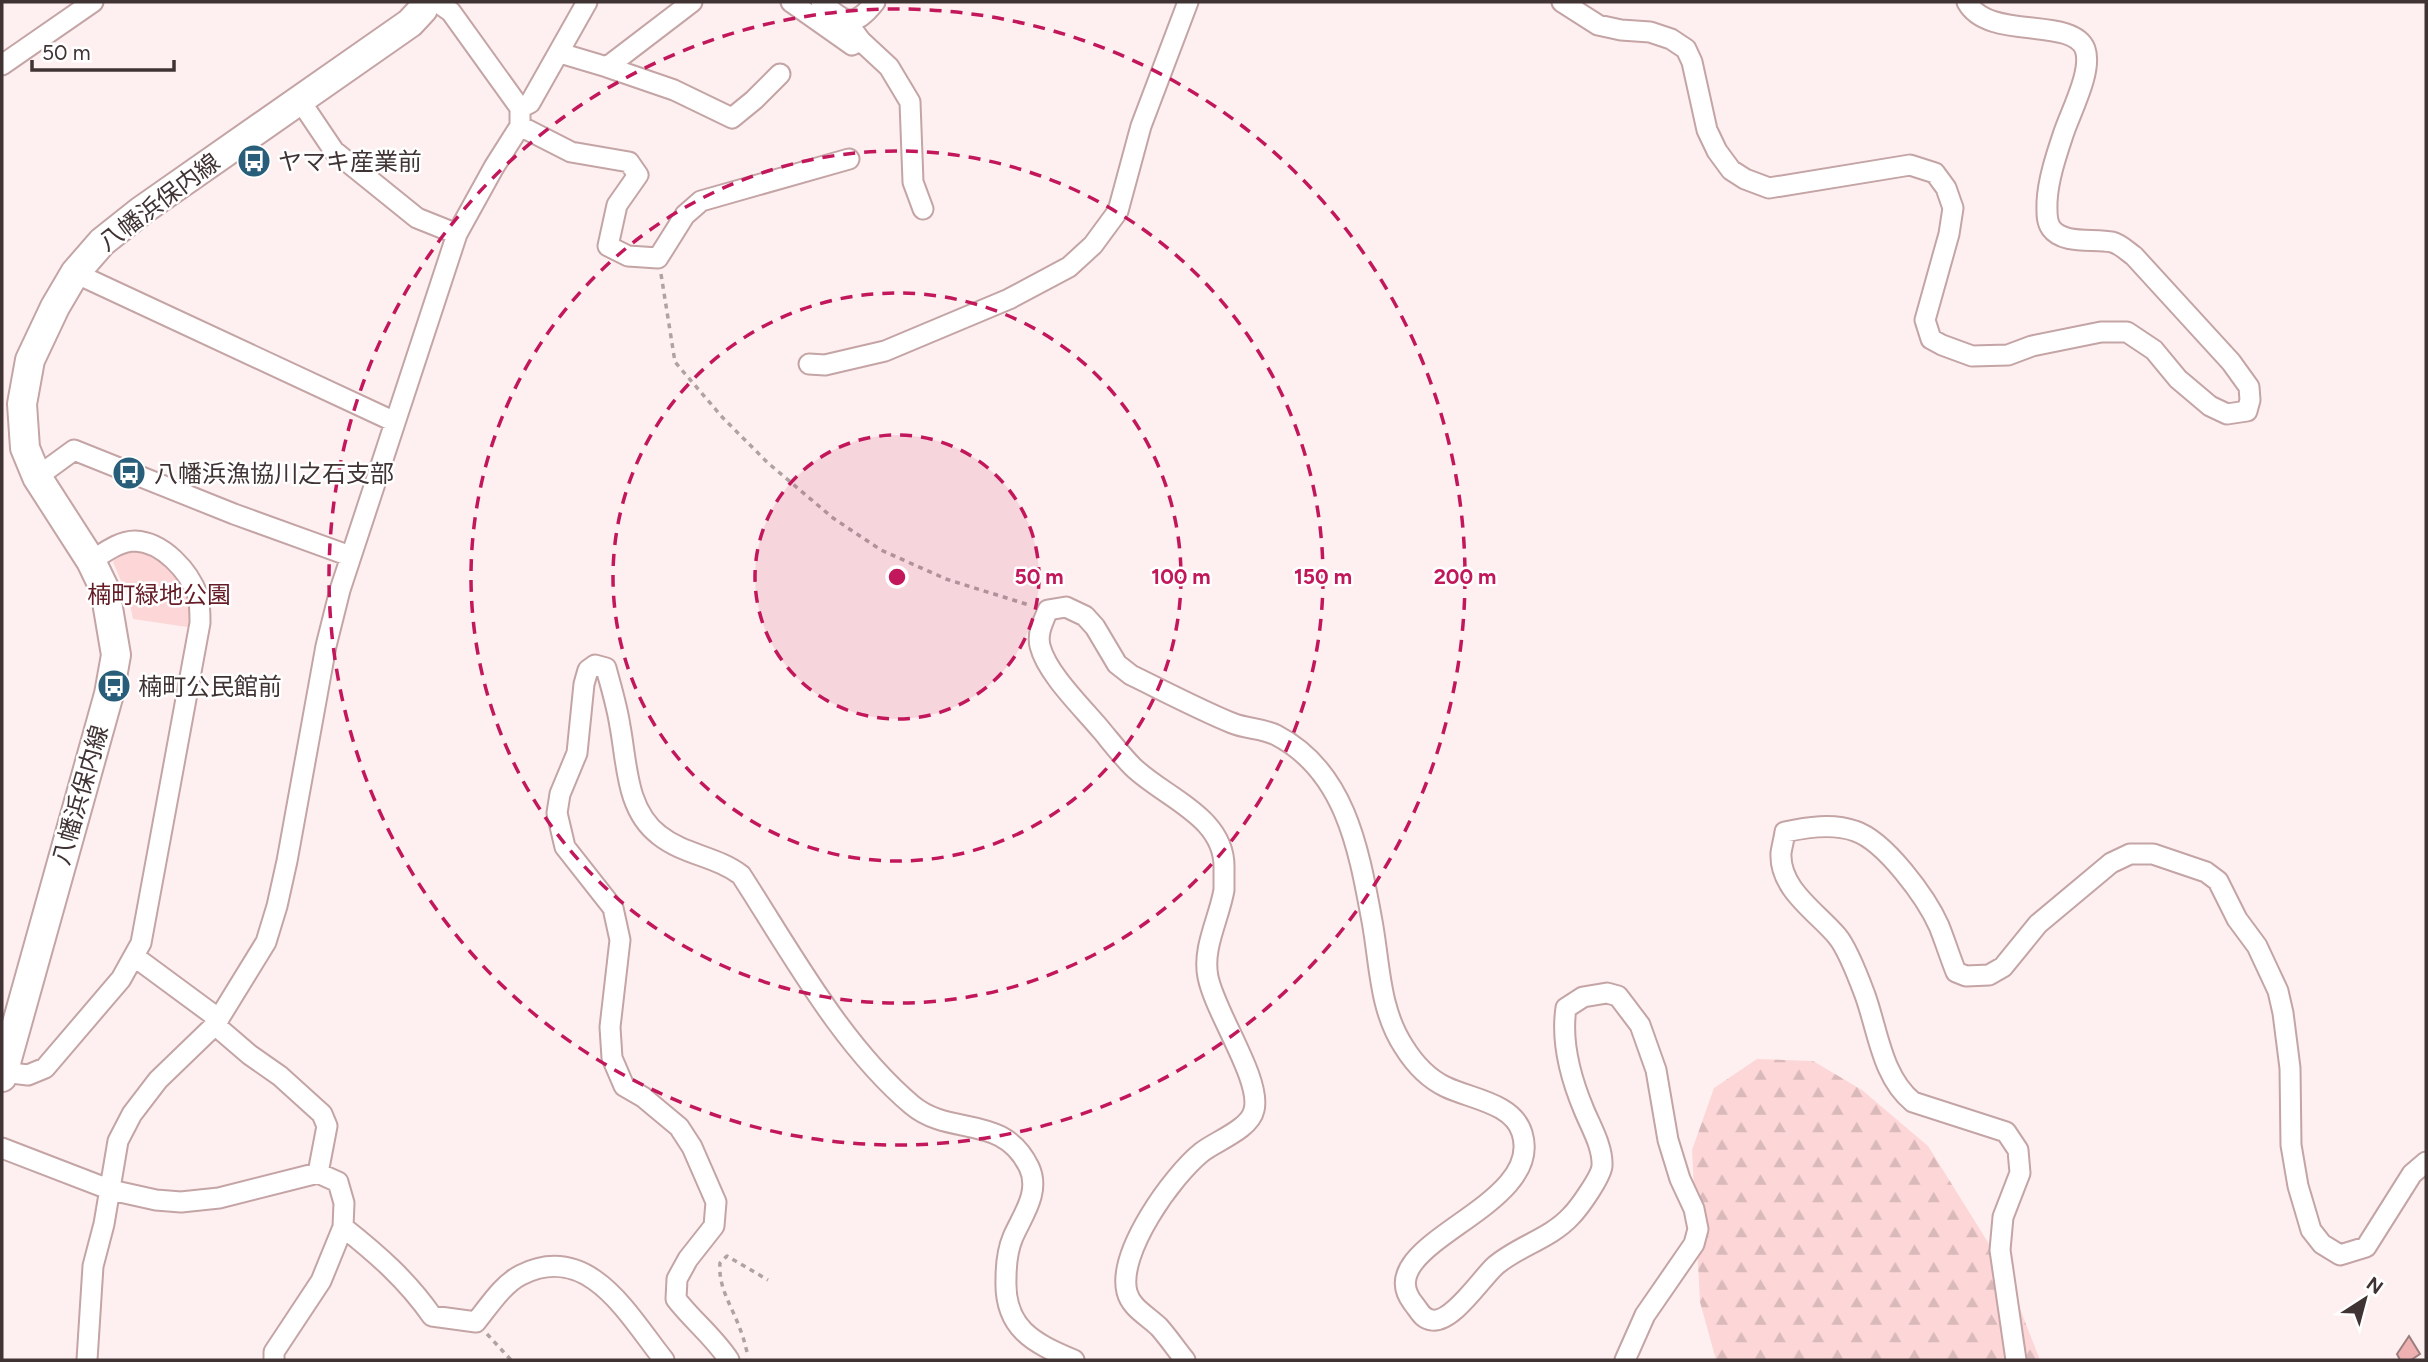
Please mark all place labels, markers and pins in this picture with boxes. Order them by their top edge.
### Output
bus stop icon: ヤマキ産業前 [235,142,273,180]
place label: ヤマキ産業前 [278,147,422,176]
bus stop icon: 八幡浜漁協川之石支部 [110,454,148,492]
place label: 八幡浜漁協川之石支部 [154,459,394,488]
centre of rings [885,565,909,589]
bus stop icon: 楠町公民館前 [95,667,133,705]
place label: 楠町公民館前 [138,672,282,701]

